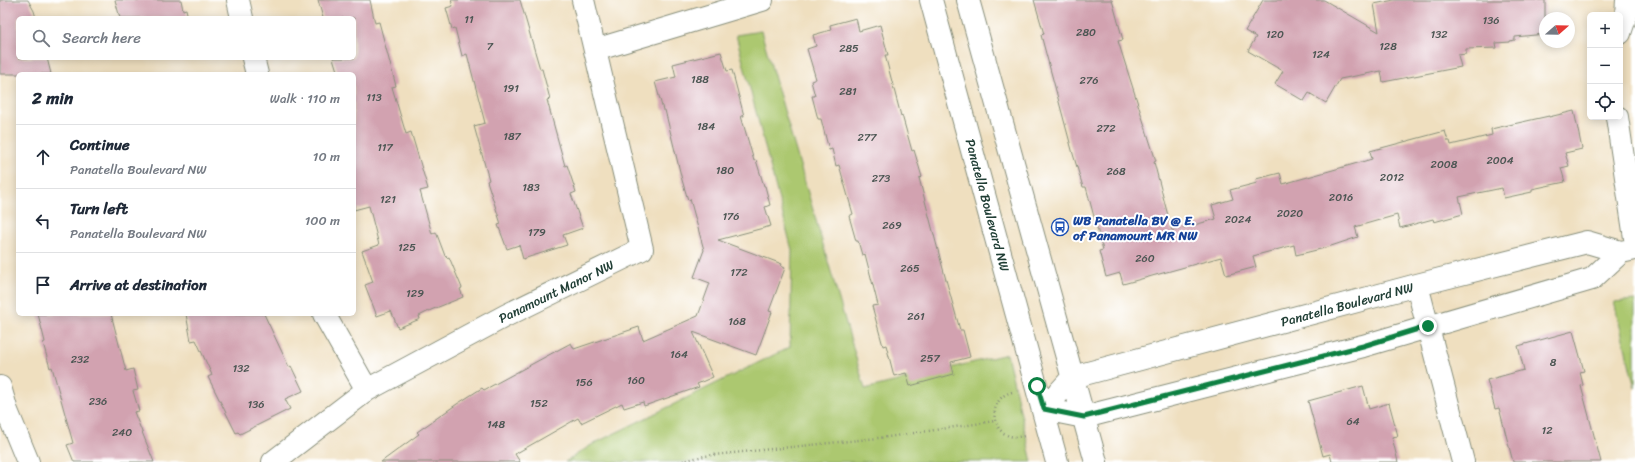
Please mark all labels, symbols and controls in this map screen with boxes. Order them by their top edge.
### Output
house number: 11 [464,10,474,29]
house number: 136 [1482,11,1500,30]
north arrow [1539,12,1575,48]
map controls [1587,12,1623,120]
button: + [1587,12,1623,48]
search box [16,16,356,60]
house number: 280 [1076,23,1096,42]
text: Search here [62,25,141,51]
house number: 120 [1266,25,1284,44]
house number: 132 [1430,25,1448,44]
icon: search [30,27,52,49]
house number: 7 [487,37,494,56]
house number: 128 [1379,37,1397,56]
house number: 285 [839,39,859,58]
house number: 124 [1312,45,1330,64]
button: − [1587,48,1623,84]
house number: 188 [691,70,709,89]
house number: 276 [1080,71,1098,90]
house number: 191 [503,79,519,98]
house number: 281 [839,82,857,101]
text: 2 min [32,83,73,113]
button: locate [1587,84,1623,120]
text: Walk · 110 m [270,87,340,110]
house number: 113 [366,88,382,107]
house number: 184 [697,117,715,136]
house number: 272 [1097,119,1116,138]
house number: 187 [503,127,522,146]
house number: 277 [858,128,877,147]
text: Continue [70,132,130,158]
street label: Panatella Boulevard NW [959,136,1017,275]
house number: 117 [377,138,394,157]
text: 10 m [313,145,340,168]
icon: ahead [32,146,54,168]
house number: 2004 [1486,151,1514,170]
house number: 2008 [1431,155,1458,174]
text: Panatella Boulevard NW [70,158,207,181]
house number: 180 [716,161,734,180]
house number: 268 [1106,162,1126,181]
house number: 2012 [1380,168,1405,187]
house number: 273 [872,169,890,188]
house number: 183 [522,178,540,197]
house number: 2016 [1329,188,1353,207]
house number: 121 [380,190,396,209]
text: Turn left [70,196,128,222]
house number: 2020 [1277,204,1303,223]
house number: 176 [722,207,740,226]
text: 100 m [305,209,340,232]
place label: WB Panatella BV @ E. of Panamount MR NW [1073,209,1198,247]
icon: left [32,210,54,232]
house number: 2024 [1225,210,1251,229]
house number: 269 [882,216,902,235]
bus stop icon: WB Panatella BV @ E. of Panamount MR NW [1050,217,1070,237]
text: Panatella Boulevard NW [70,222,207,245]
house number: 179 [528,223,546,242]
house number: 125 [398,238,416,257]
house number: 260 [1135,249,1155,268]
street label: Panamount Manor NW [494,253,619,329]
house number: 265 [900,259,920,278]
house number: 172 [730,263,748,282]
text: Arrive at destination [70,272,207,298]
icon: arrive [32,274,54,296]
street label: Panatella Boulevard NW [1278,275,1417,333]
house number: 129 [406,284,424,303]
house number: 261 [907,307,925,326]
house number: 168 [728,312,746,331]
route end [1419,317,1437,335]
house number: 164 [670,345,688,364]
house number: 257 [920,349,940,368]
house number: 232 [71,350,90,369]
house number: 8 [1550,353,1557,372]
house number: 132 [232,359,250,378]
house number: 160 [627,371,645,390]
house number: 156 [575,373,593,392]
route start [1028,377,1046,395]
house number: 236 [89,392,107,411]
house number: 152 [530,394,549,413]
house number: 136 [247,395,265,414]
house number: 64 [1346,412,1360,431]
house number: 148 [487,415,505,434]
house number: 12 [1541,421,1553,440]
house number: 240 [112,423,132,442]

